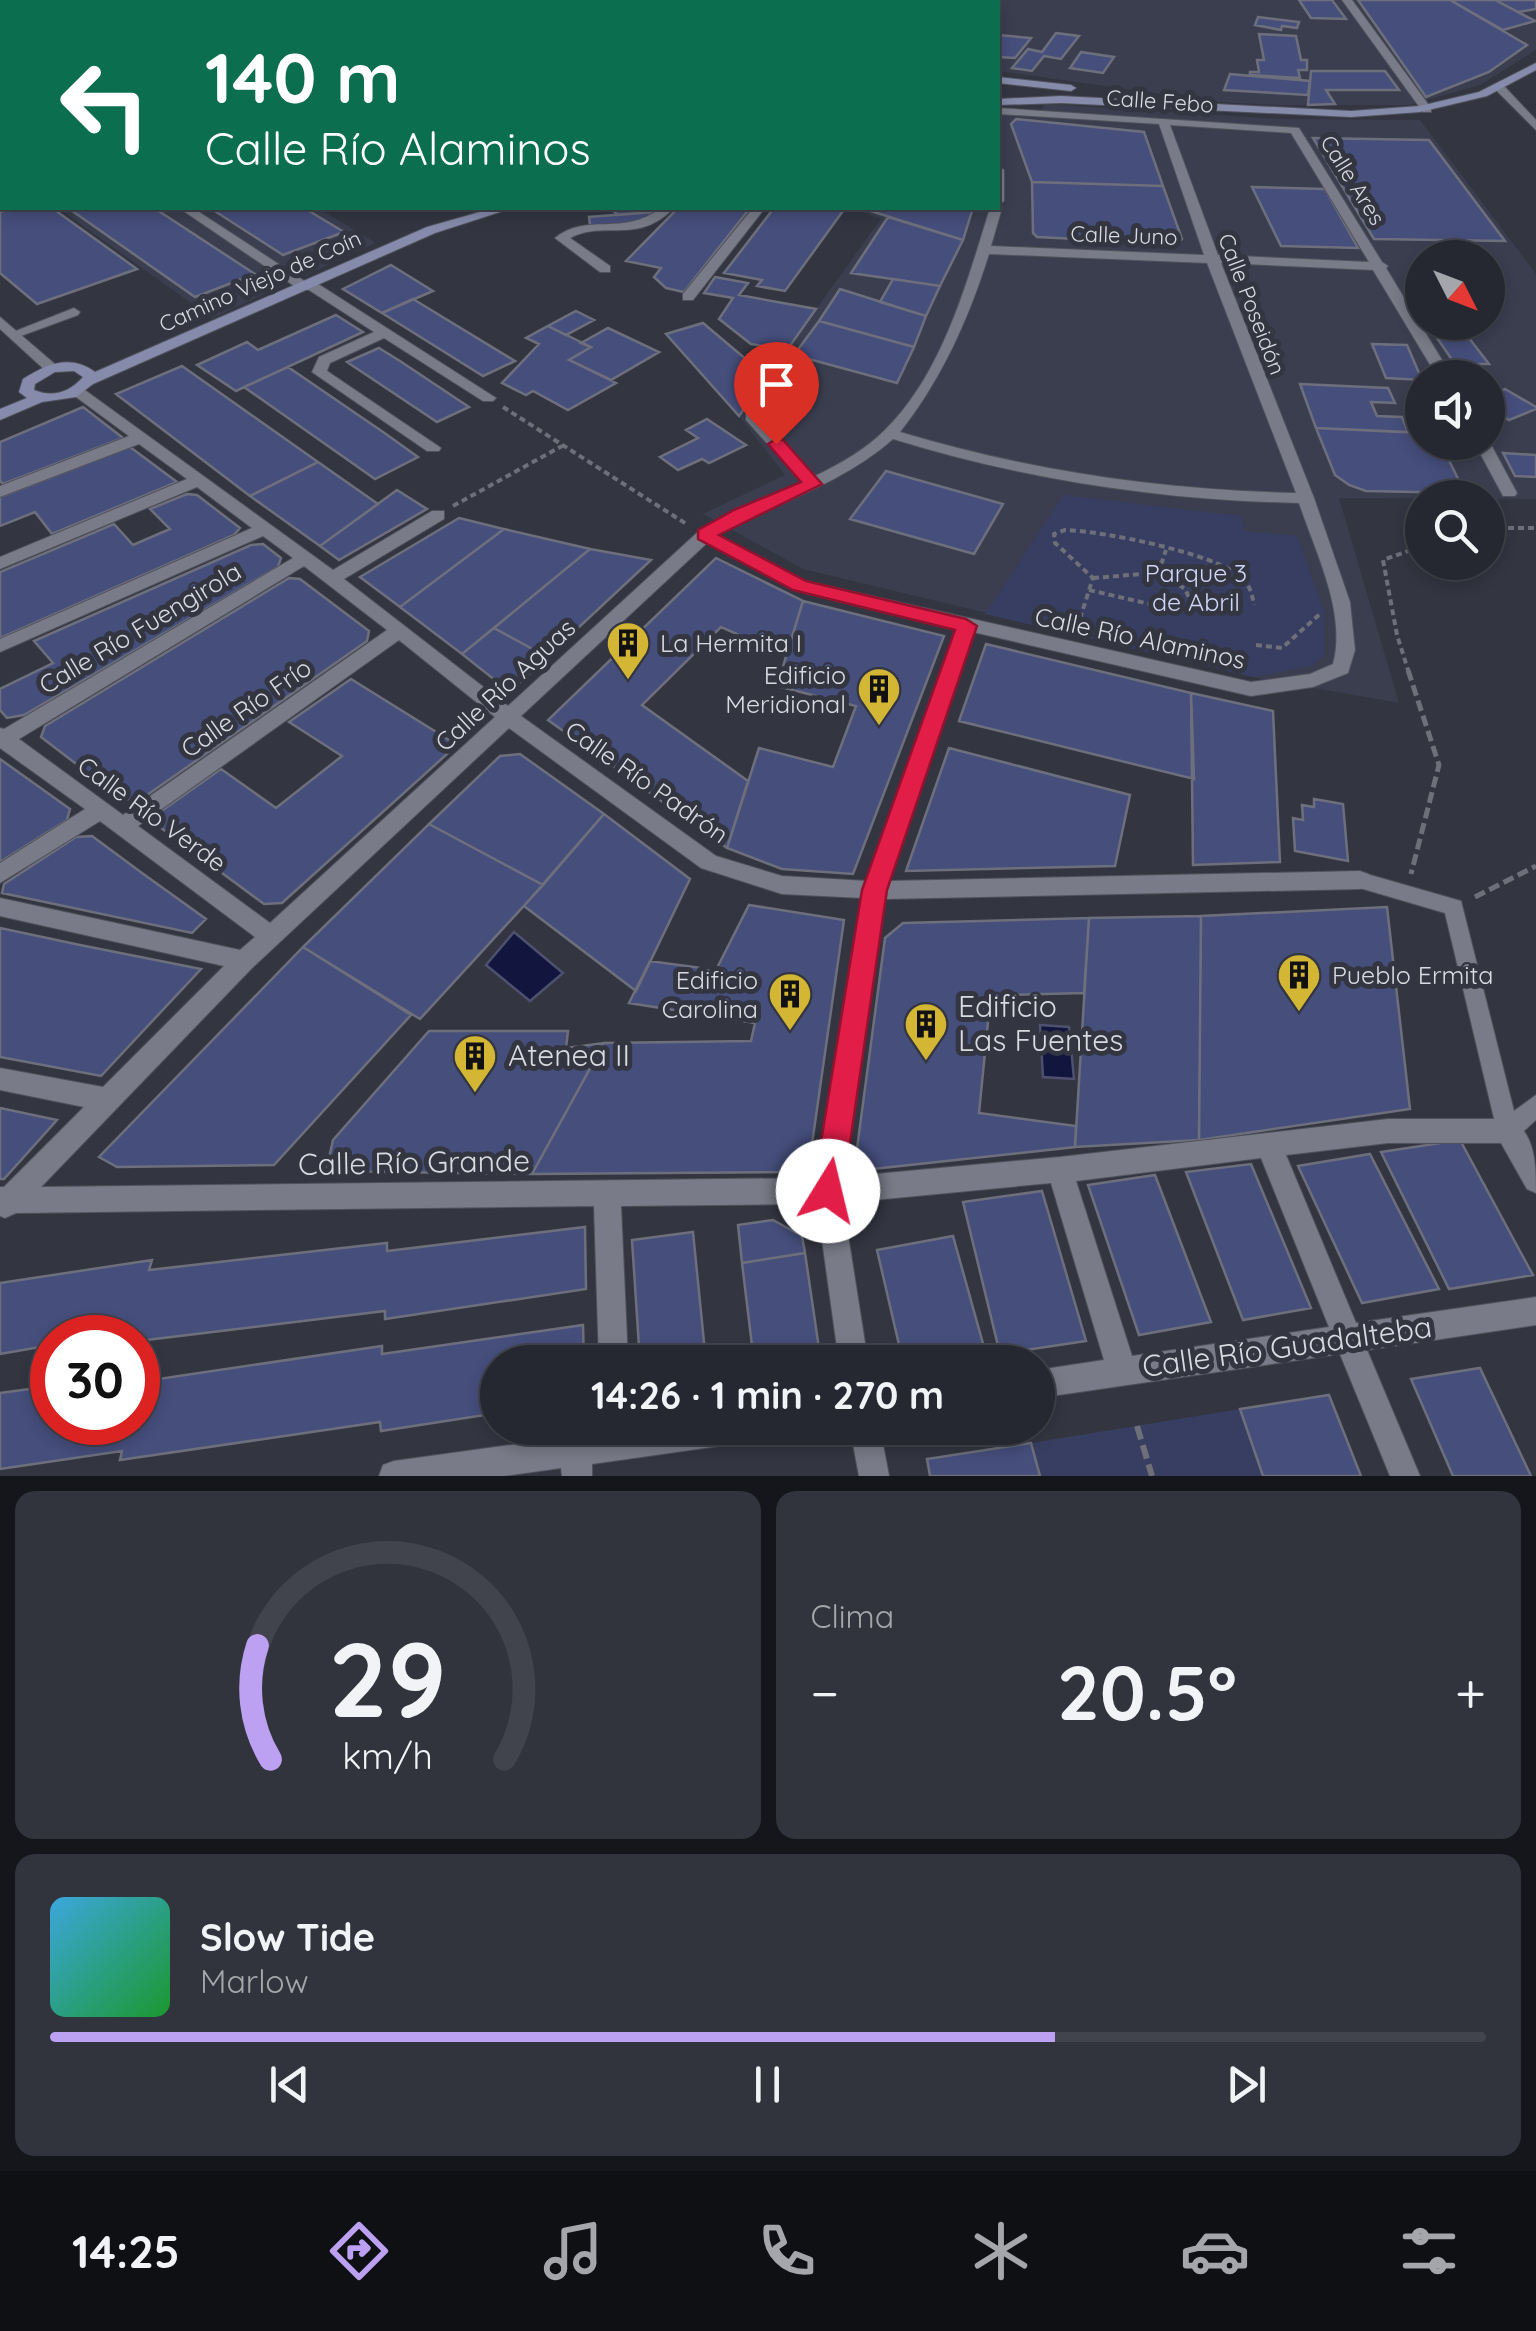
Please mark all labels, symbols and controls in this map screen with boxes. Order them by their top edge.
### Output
text: 140 m [205,33,401,121]
icon: left [40,40,170,170]
street label: Calle Febo [1106,83,1214,119]
text: Calle Río Alaminos [205,120,591,176]
street label: Calle Ares [1314,130,1392,230]
street label: Calle Juno [1070,219,1178,251]
street label: Camino Viejo de Coín [155,224,365,338]
street label: Calle Poseidón [1212,229,1292,379]
north arrow [1405,240,1505,340]
map controls [1405,240,1505,580]
pin [734,342,819,445]
icon: arrive [749,357,804,412]
button: sound [1405,360,1505,460]
button: search [1405,480,1505,580]
street label: Calle Río Fuengirola [33,555,246,700]
park label: Parque 3 de Abril [1145,557,1247,617]
street label: Calle Río Alaminos [1032,600,1248,675]
street label: Calle Río Aguas [428,612,581,757]
building icon: La Hermita I [605,620,651,681]
place label: La Hermita I [660,627,802,658]
street label: Calle Río Frío [175,651,317,764]
place label: Edificio Meridional [725,659,846,719]
building icon: Edificio Meridional [856,666,902,727]
street label: Calle Río Padrón [560,714,735,849]
street label: Calle Río Verde [72,749,233,878]
building icon: Pueblo Ermita [1276,952,1322,1013]
place label: Pueblo Ermita [1332,959,1493,990]
place label: Edificio Carolina [662,964,758,1024]
building icon: Edificio Carolina [767,971,813,1032]
place label: Edificio Las Fuentes [958,987,1123,1059]
building icon: Edificio Las Fuentes [903,1001,949,1062]
building icon: Atenea II [452,1033,498,1094]
place label: Atenea II [508,1036,630,1074]
position arrow [776,1139,880,1243]
street label: Calle Río Grande [298,1141,530,1183]
street label: Calle Río Guadalteba [1140,1307,1434,1385]
speed limit sign: 30 [30,1315,160,1445]
text: 14:26 · 1 min · 270 m [591,1371,944,1419]
text: Clima [811,1596,894,1636]
text: 29 [329,1613,447,1743]
text: 20.5° [1057,1645,1237,1739]
text: − [811,1658,839,1727]
text: + [1455,1658,1486,1727]
text: km/h [342,1733,433,1778]
text: Slow Tide [200,1913,375,1961]
text: Marlow [200,1961,309,2001]
icon: previous [262,2057,317,2112]
icon: pause [740,2057,795,2112]
icon: next [1219,2057,1274,2112]
icon: directions [324,2216,394,2286]
icon: music [538,2216,608,2286]
icon: phone [752,2216,822,2286]
icon: climate [966,2216,1036,2286]
icon: car [1180,2216,1250,2286]
icon: filters [1394,2216,1464,2286]
text: 14:25 [72,2223,180,2279]

